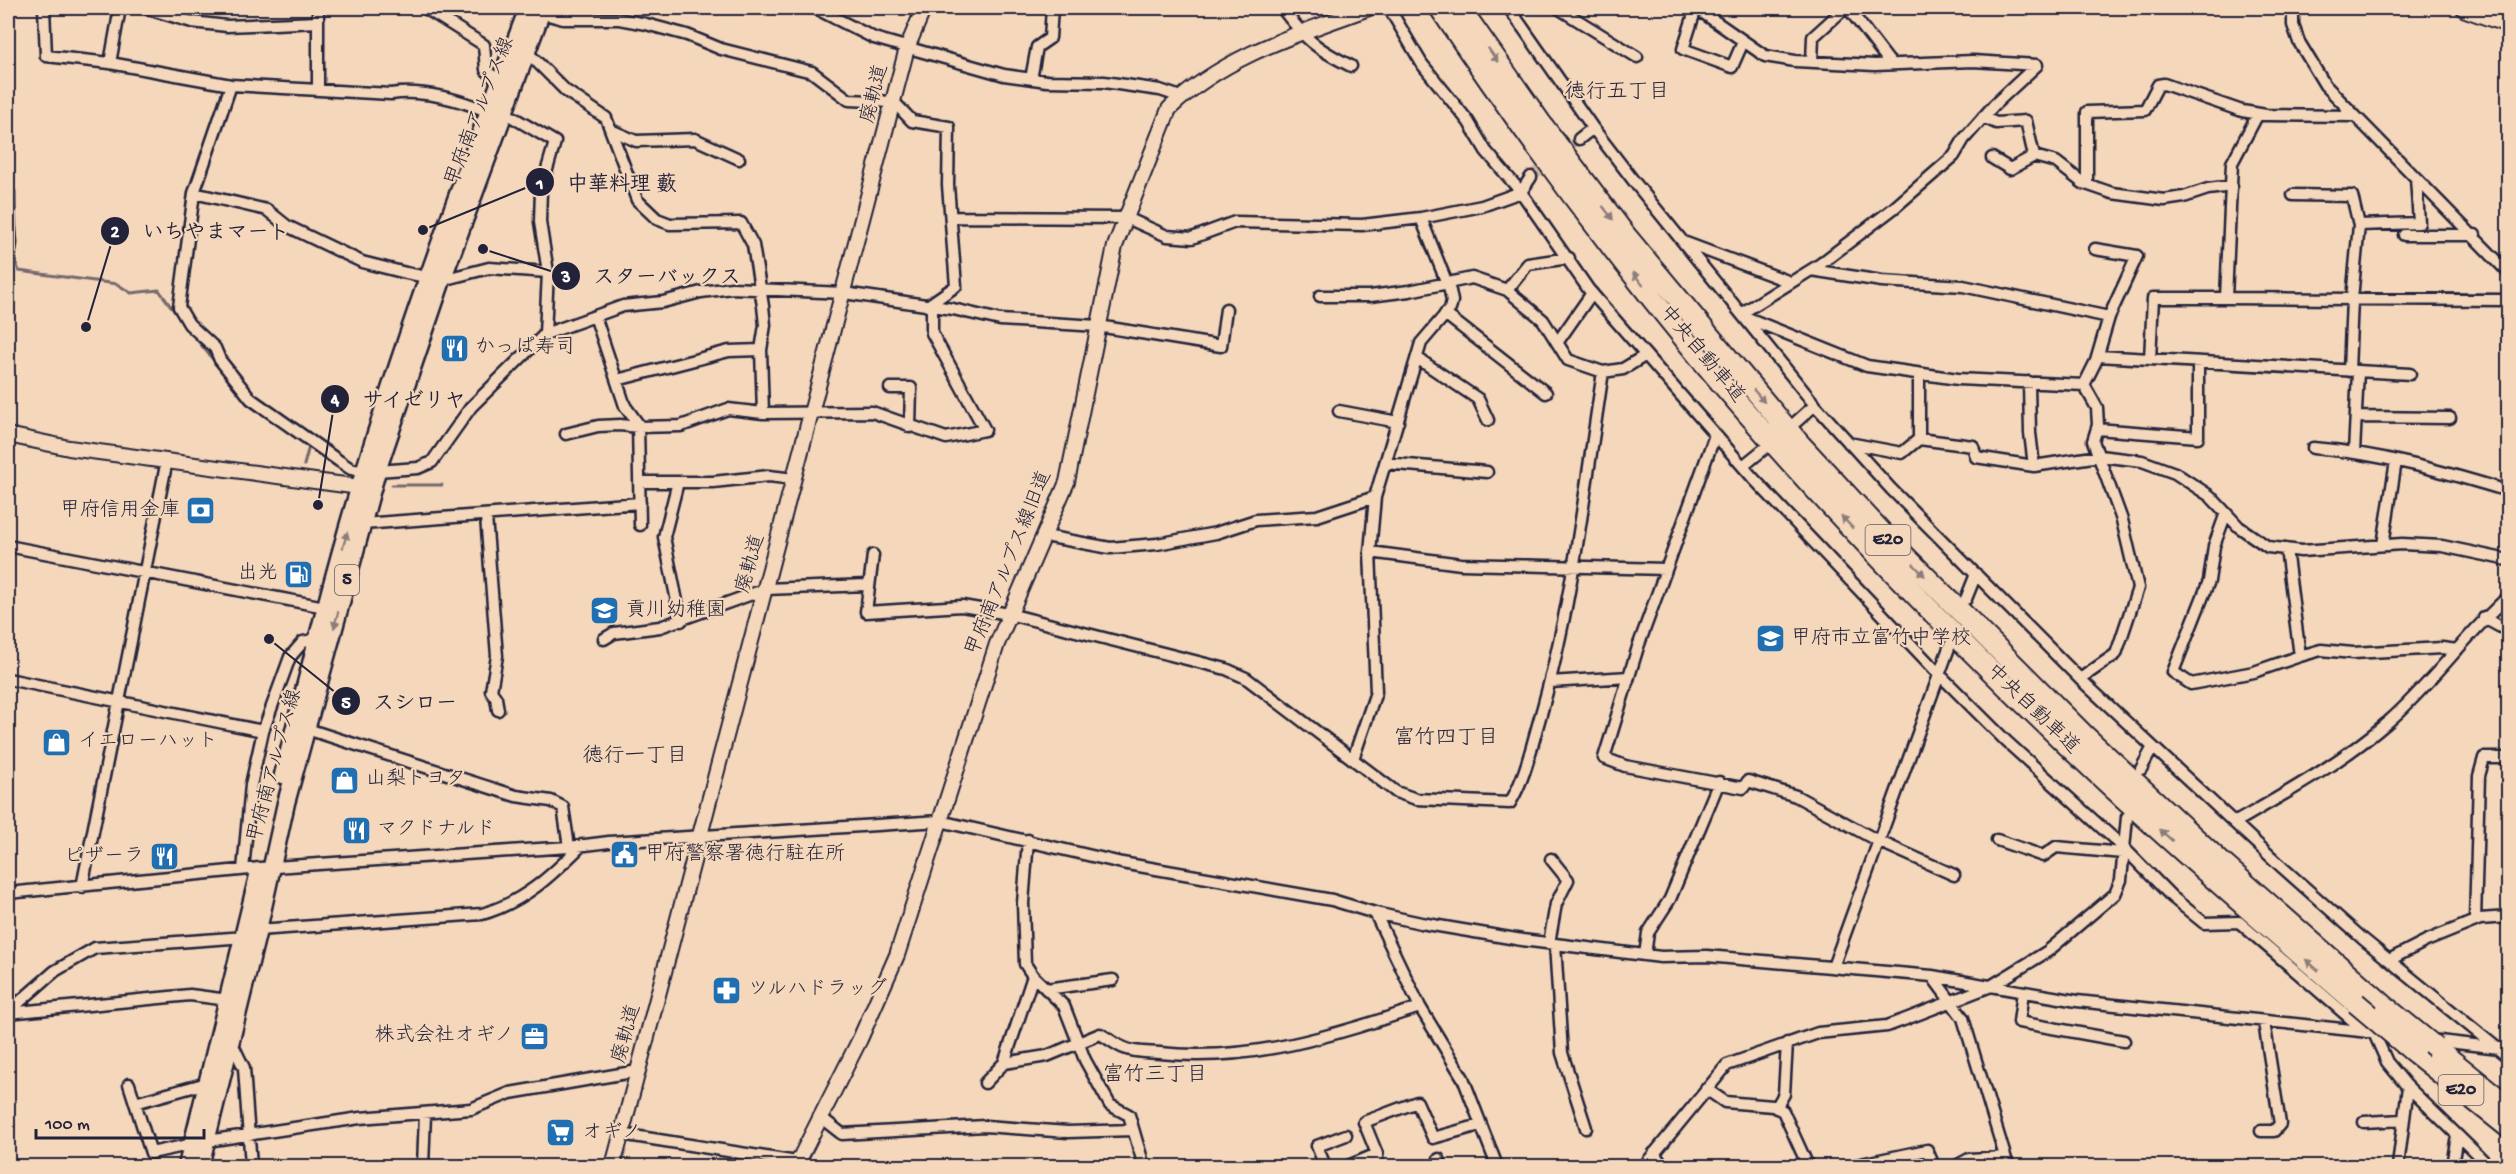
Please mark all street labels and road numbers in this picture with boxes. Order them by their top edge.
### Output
street label: 甲府南アルプス線 [440,33,520,190]
street label: 廃軌道 [856,62,894,126]
street label: 中央自動車道 [1654,300,1750,408]
street label: 甲府南アルプス線旧道 [960,467,1058,660]
road number: E20 [1866,525,1910,555]
street label: 廃軌道 [731,532,771,596]
road number: 5 [335,565,359,595]
street label: 中央自動車道 [1981,659,2085,760]
street label: 甲府南アルプス線 [243,686,308,845]
street label: 廃軌道 [607,1002,647,1066]
road number: E20 [2438,1075,2484,1105]

